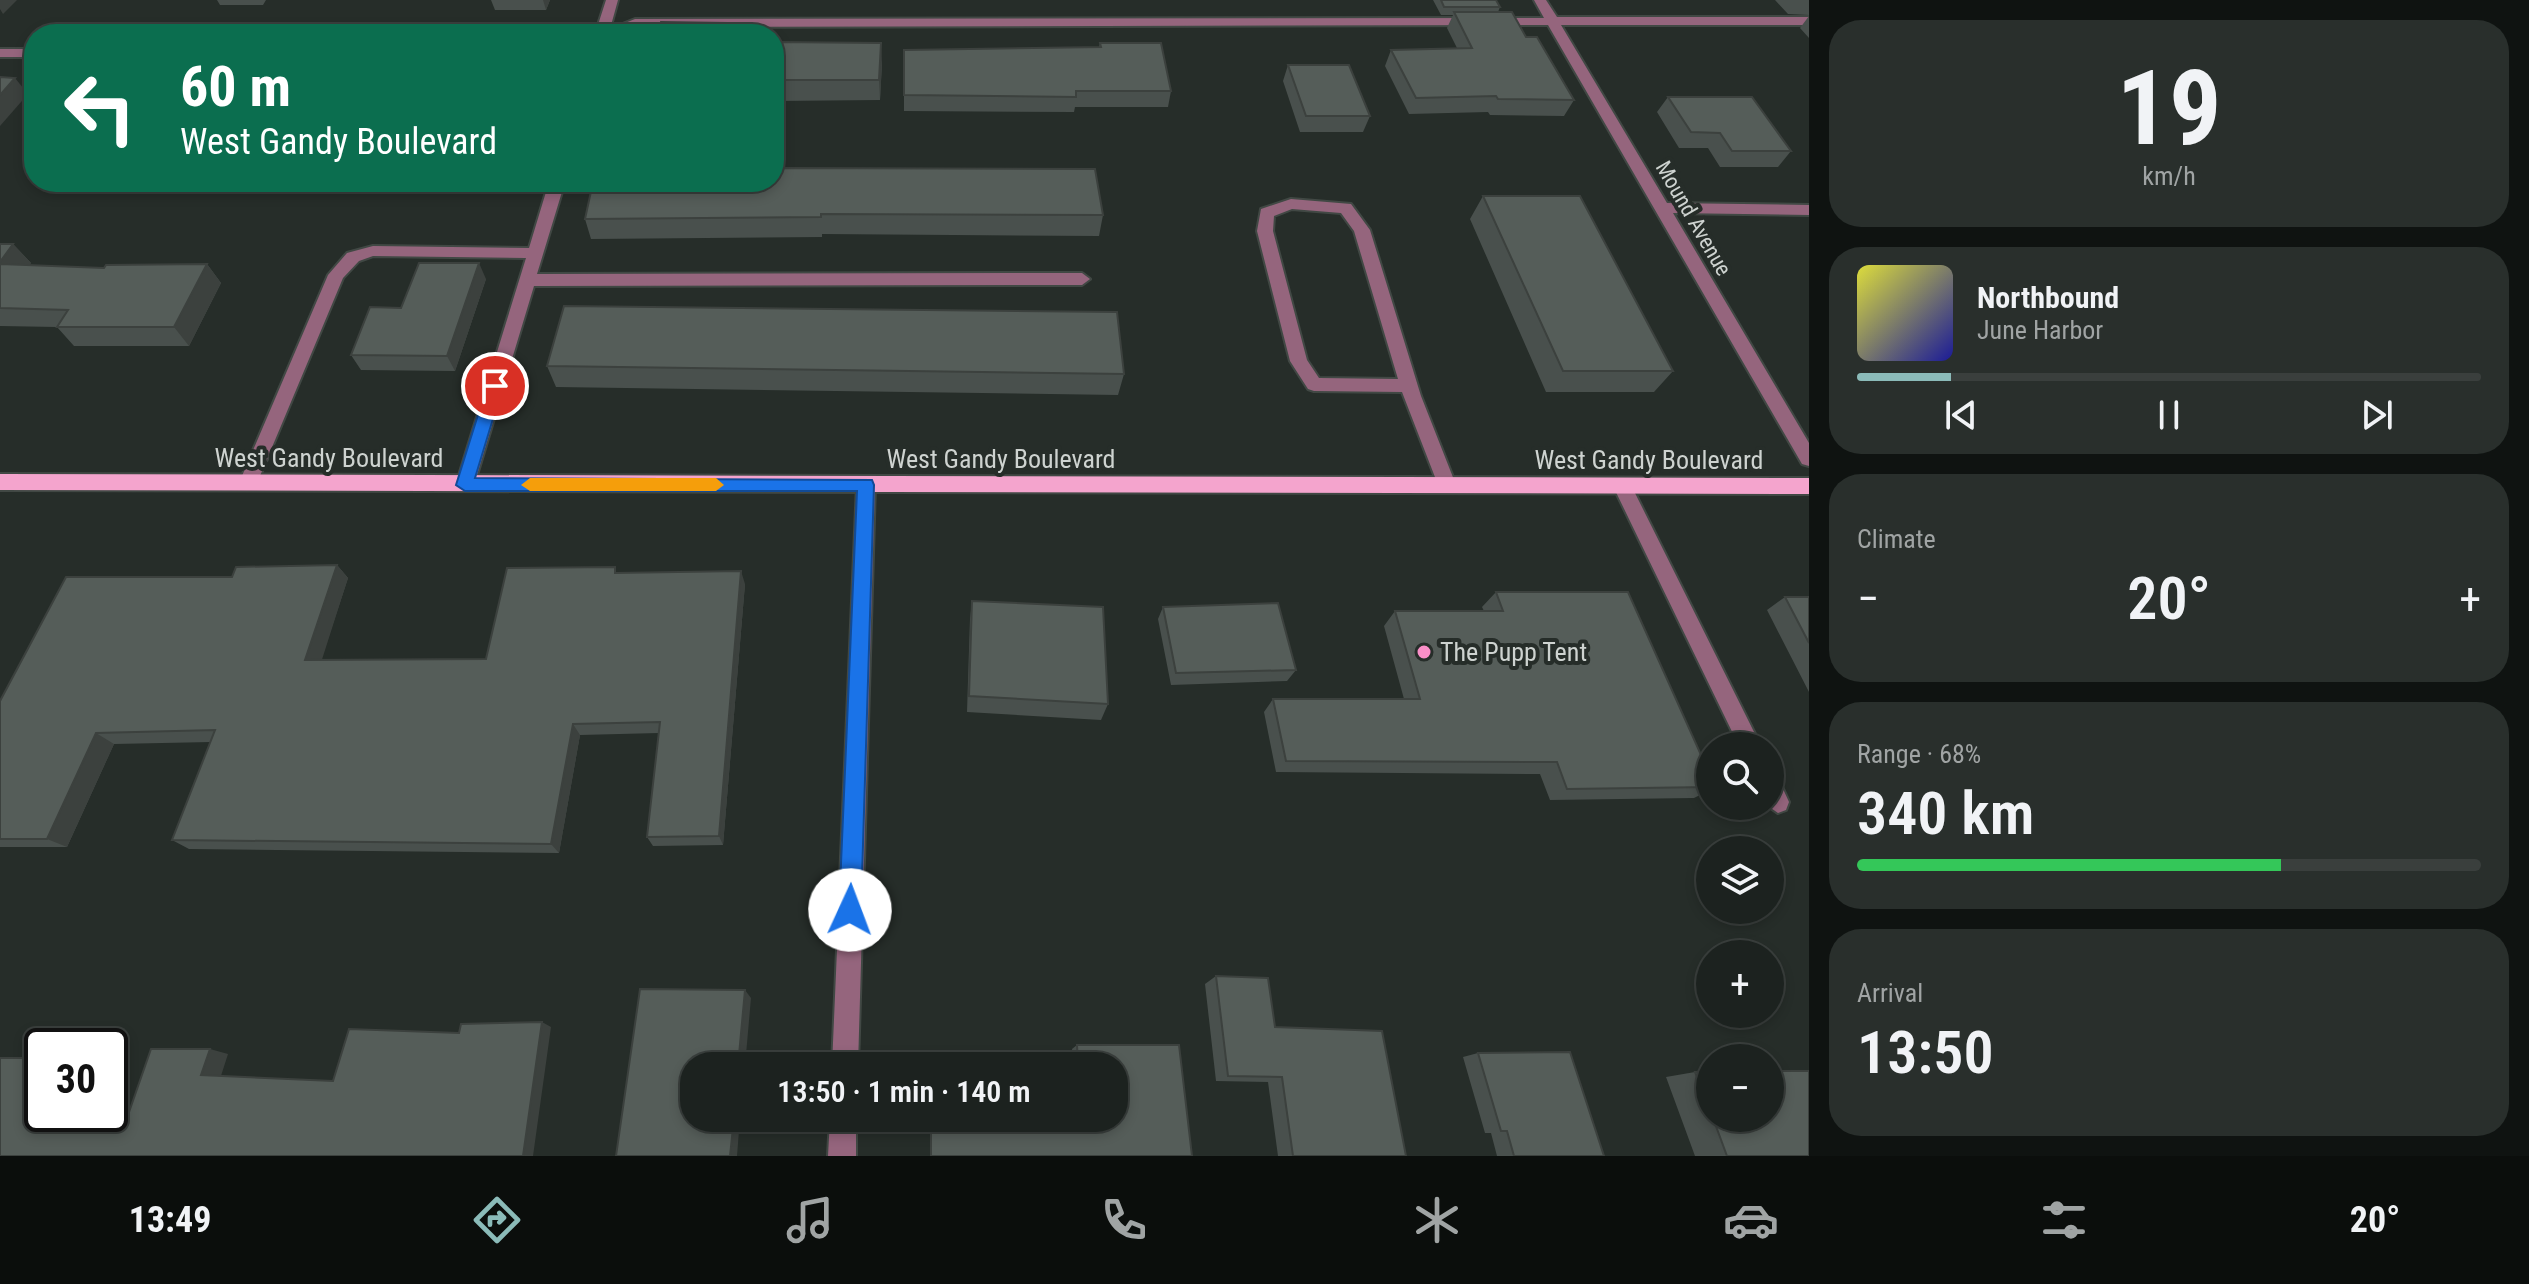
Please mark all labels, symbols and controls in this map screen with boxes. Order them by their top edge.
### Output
text: 19 [2116,48,2222,169]
text: 60 m [180,54,291,120]
icon: left [48,56,152,160]
text: West Gandy Boulevard [180,121,497,163]
street label: Mound Avenue [1651,156,1736,280]
text: km/h [2142,161,2196,191]
text: Northbound [1977,280,2119,315]
text: June Harbor [1977,315,2103,345]
pin [461,352,529,420]
icon: arrive [473,364,517,408]
icon: previous [1939,393,1983,437]
icon: pause [2147,393,2191,437]
icon: next [2355,393,2399,437]
street label: West Gandy Boulevard [215,443,444,473]
street label: West Gandy Boulevard [887,444,1116,474]
street label: West Gandy Boulevard [1535,445,1764,475]
text: Climate [1857,524,1936,554]
text: 20° [2127,563,2211,634]
text: − [1857,573,1879,625]
text: + [2459,573,2481,625]
place label: The Pupp Tent [1440,637,1587,667]
marker: The Pupp Tent [1415,643,1433,661]
map controls [1696,732,1784,1132]
button: search [1696,732,1784,820]
text: Range · 68% [1857,739,1981,769]
text: 340 km [1857,778,2034,849]
button: layers [1696,836,1784,924]
position arrow [808,868,892,952]
button: + [1696,940,1784,1028]
text: Arrival [1857,978,1923,1008]
text: 13:50 [1857,1017,1994,1088]
speed limit sign: 30 [24,1028,128,1132]
button: − [1696,1044,1784,1132]
text: 13:50 · 1 min · 140 m [777,1074,1031,1109]
icon: directions [469,1192,525,1248]
icon: music [782,1192,838,1248]
icon: phone [1096,1192,1152,1248]
icon: climate [1409,1192,1465,1248]
icon: car [1723,1192,1779,1248]
icon: filters [2036,1192,2092,1248]
text: 13:49 [129,1199,211,1241]
text: 20° [2350,1199,2400,1241]

